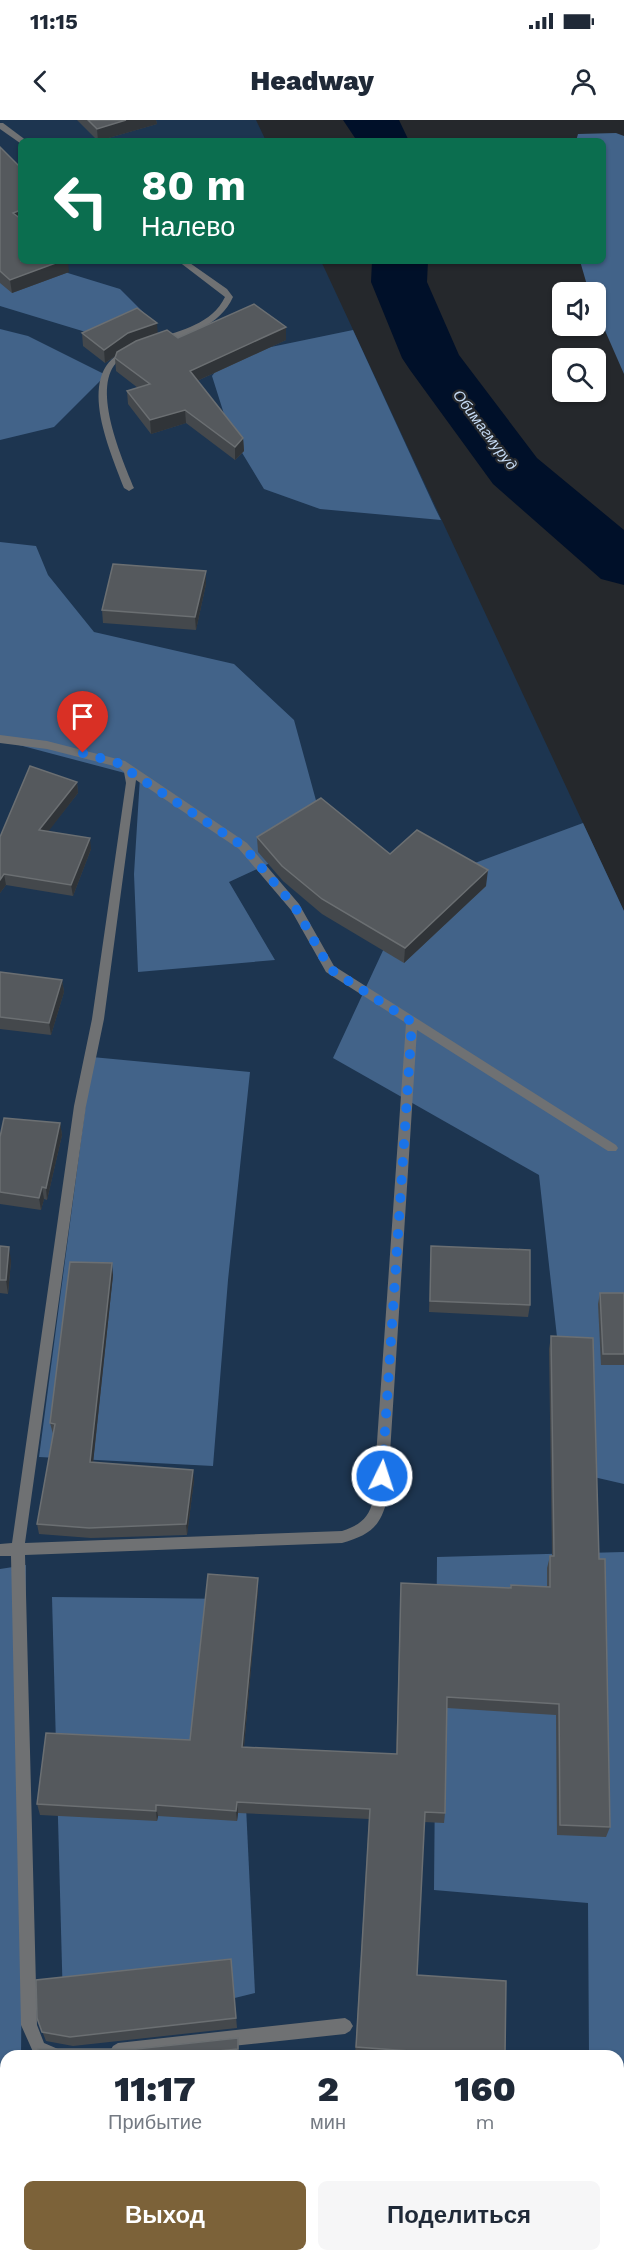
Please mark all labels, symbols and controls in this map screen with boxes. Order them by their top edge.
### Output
text: 11:15 [30,9,78,34]
icon: back [24,65,57,98]
text: Headway [250,65,374,97]
icon: person [567,65,600,98]
text: 80 m [141,161,246,210]
icon: left [42,162,120,240]
text: Налево [141,211,235,243]
map controls [552,282,606,402]
button: sound [552,282,606,336]
button: search [552,348,606,402]
water label: Обимагмуруд [449,386,521,474]
pin [57,691,108,753]
icon: arrive [66,700,99,733]
position arrow [350,1444,414,1508]
text: 11:17 [114,2068,196,2110]
text: 2 [317,2068,339,2110]
text: 160 [454,2068,516,2110]
text: Прибытие [108,2110,202,2134]
text: мин [310,2110,346,2134]
text: m [475,2110,495,2134]
button: Выход [24,2181,306,2250]
button: Поделиться [318,2181,600,2250]

